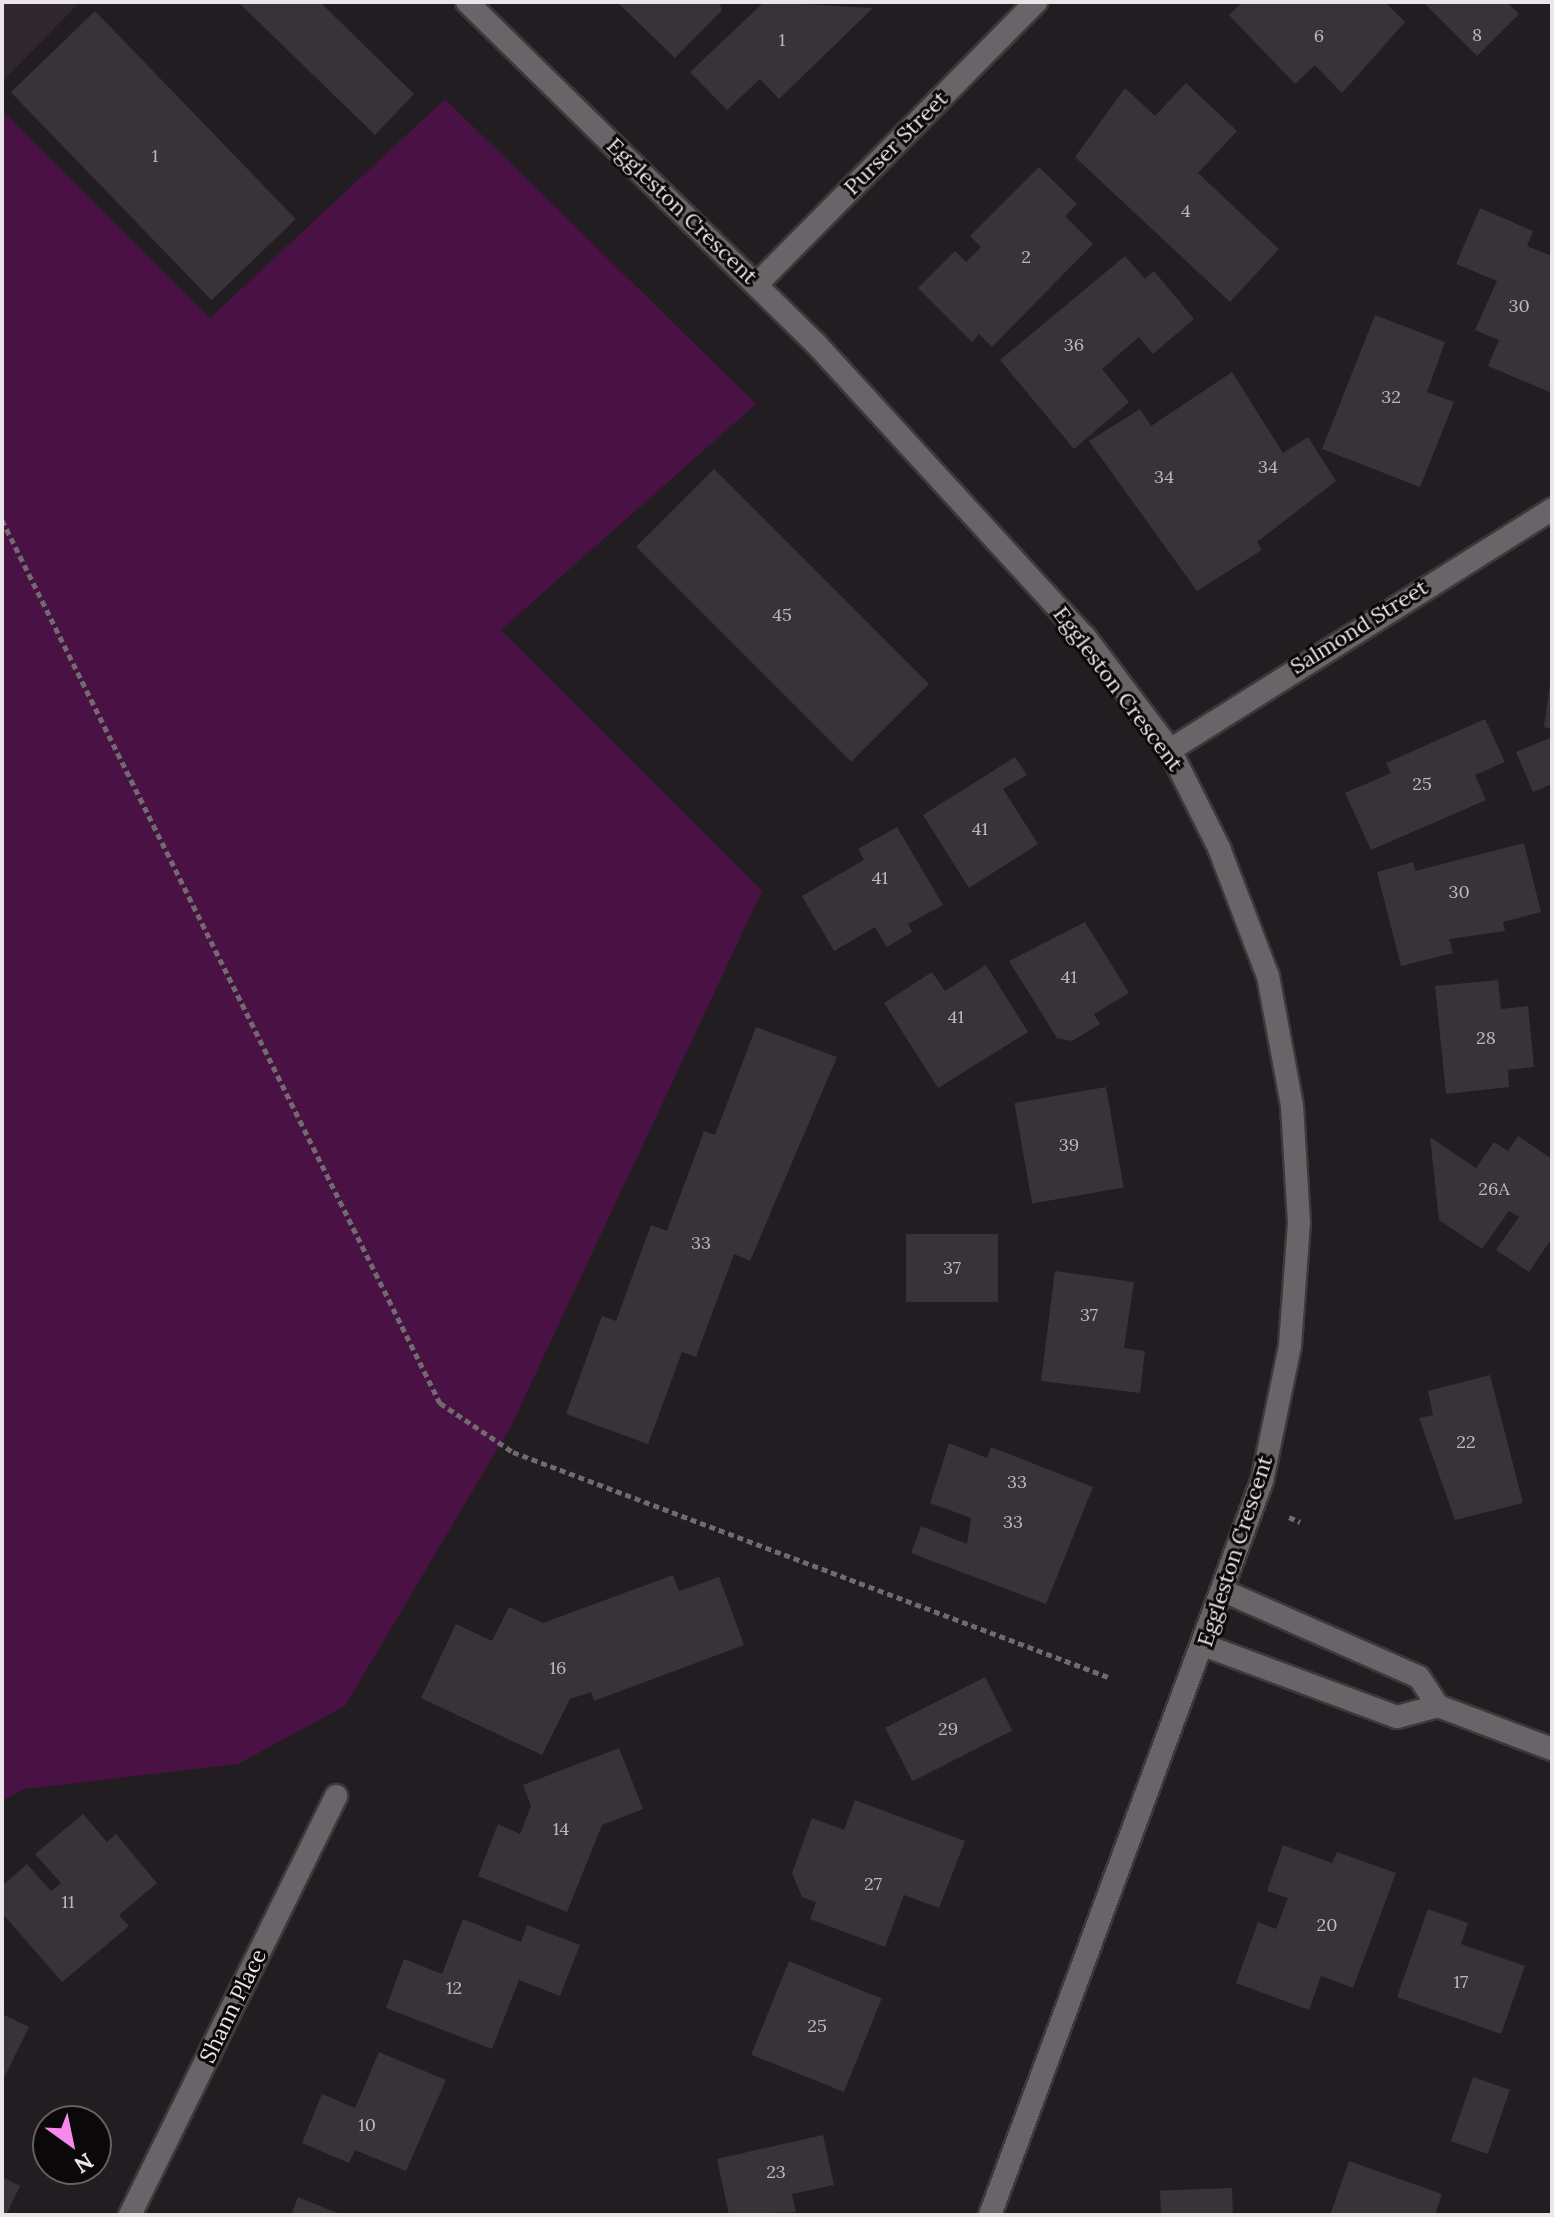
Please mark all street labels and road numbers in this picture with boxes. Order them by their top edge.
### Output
street label: Purser Street [839,86,953,200]
street label: Eggleston Crescent [601,132,763,290]
street label: Salmond Street [1285,574,1433,680]
street label: Eggleston Crescent [1048,602,1188,776]
street label: Eggleston Crescent [1192,1452,1278,1650]
street label: Shann Place [194,1945,272,2067]

